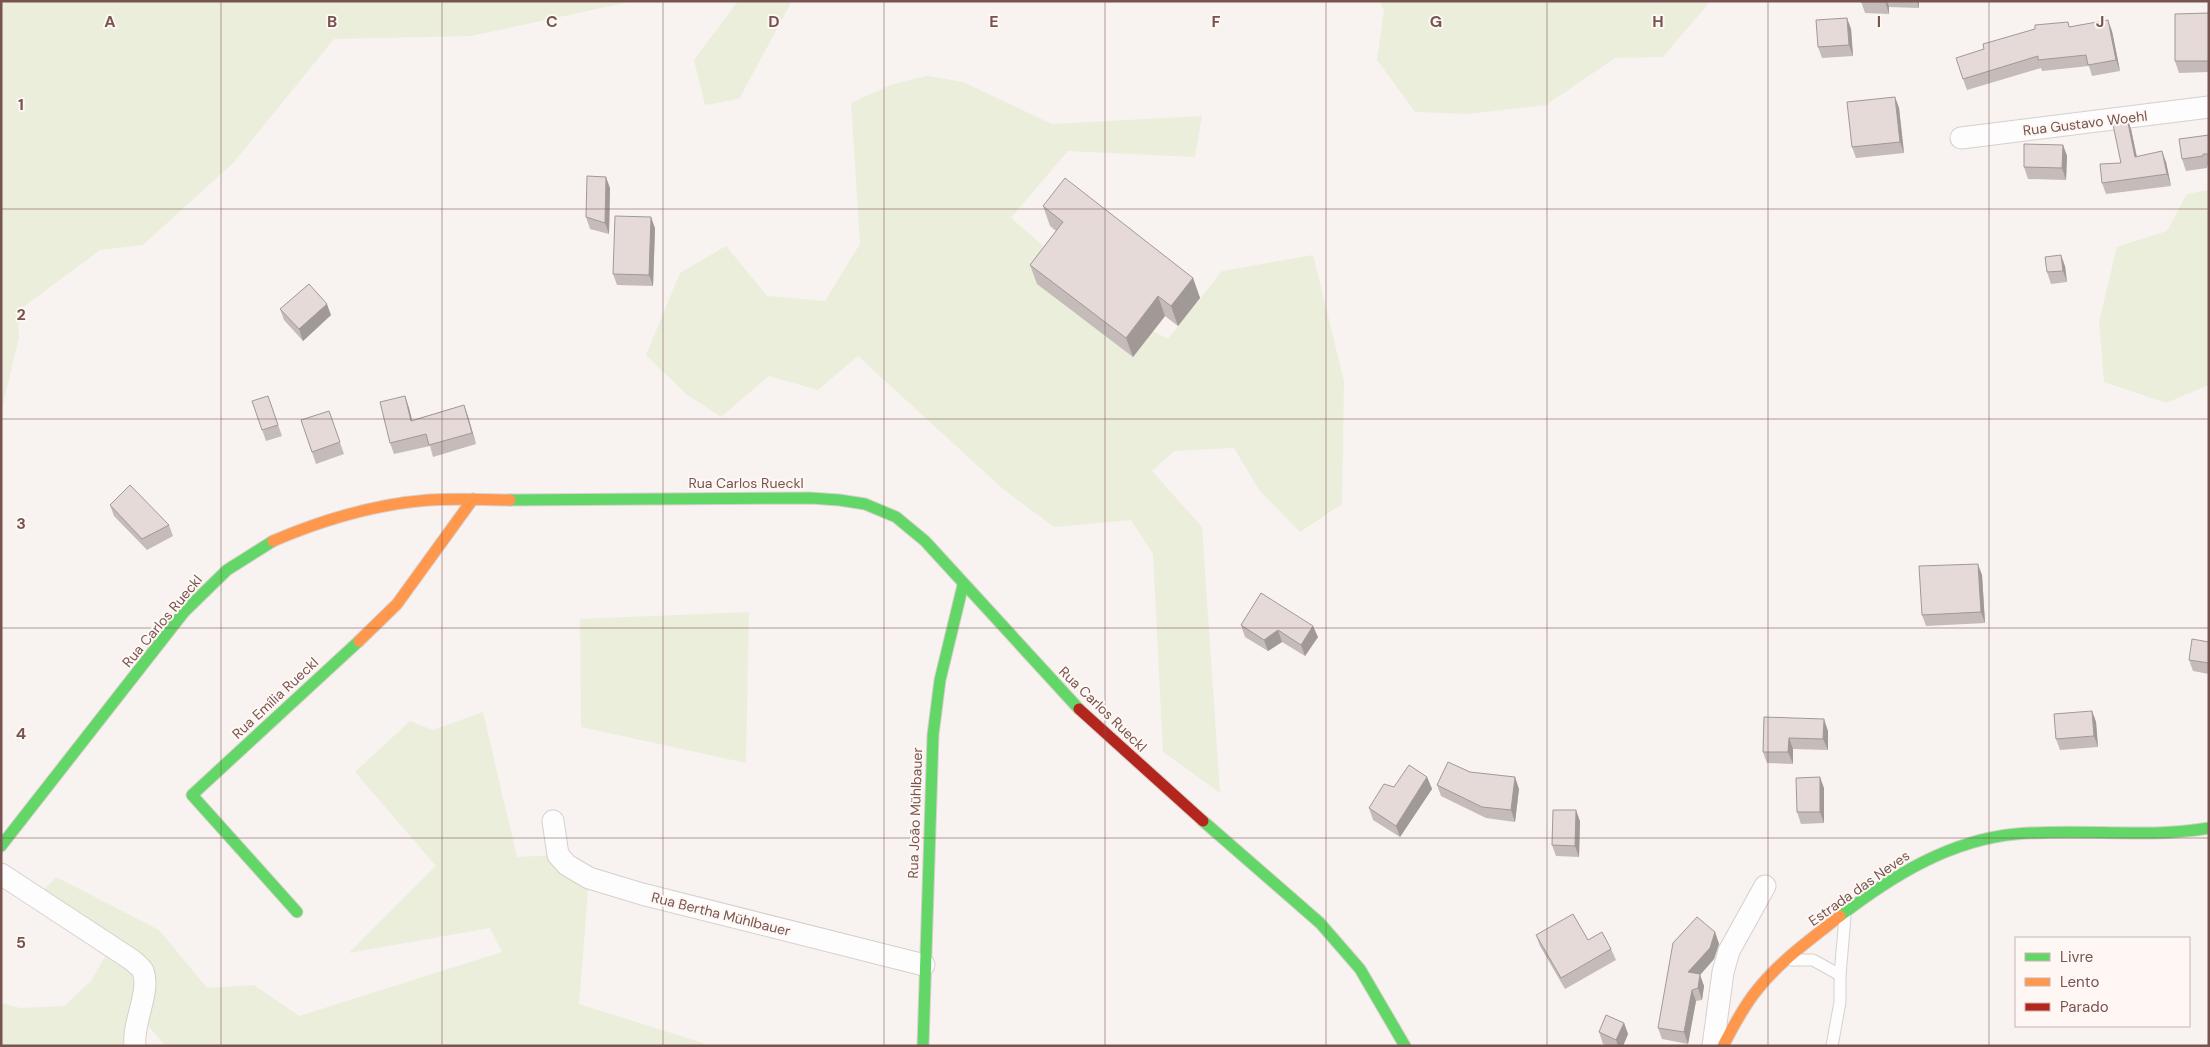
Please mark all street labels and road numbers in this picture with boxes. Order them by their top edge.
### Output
street label: Rua Gustavo Woehl [2022,106,2148,140]
street label: Rua Carlos Rueckl [688,474,804,492]
street label: Rua Carlos Rueckl [118,571,206,671]
street label: Rua Emília Rueckl [228,653,322,743]
street label: Rua Carlos Rueckl [1055,663,1151,755]
street label: Rua João Mühlbauer [904,747,926,879]
street label: Estrada das Neves [1805,846,1913,930]
street label: Rua Bertha Mühlbauer [650,888,792,940]

